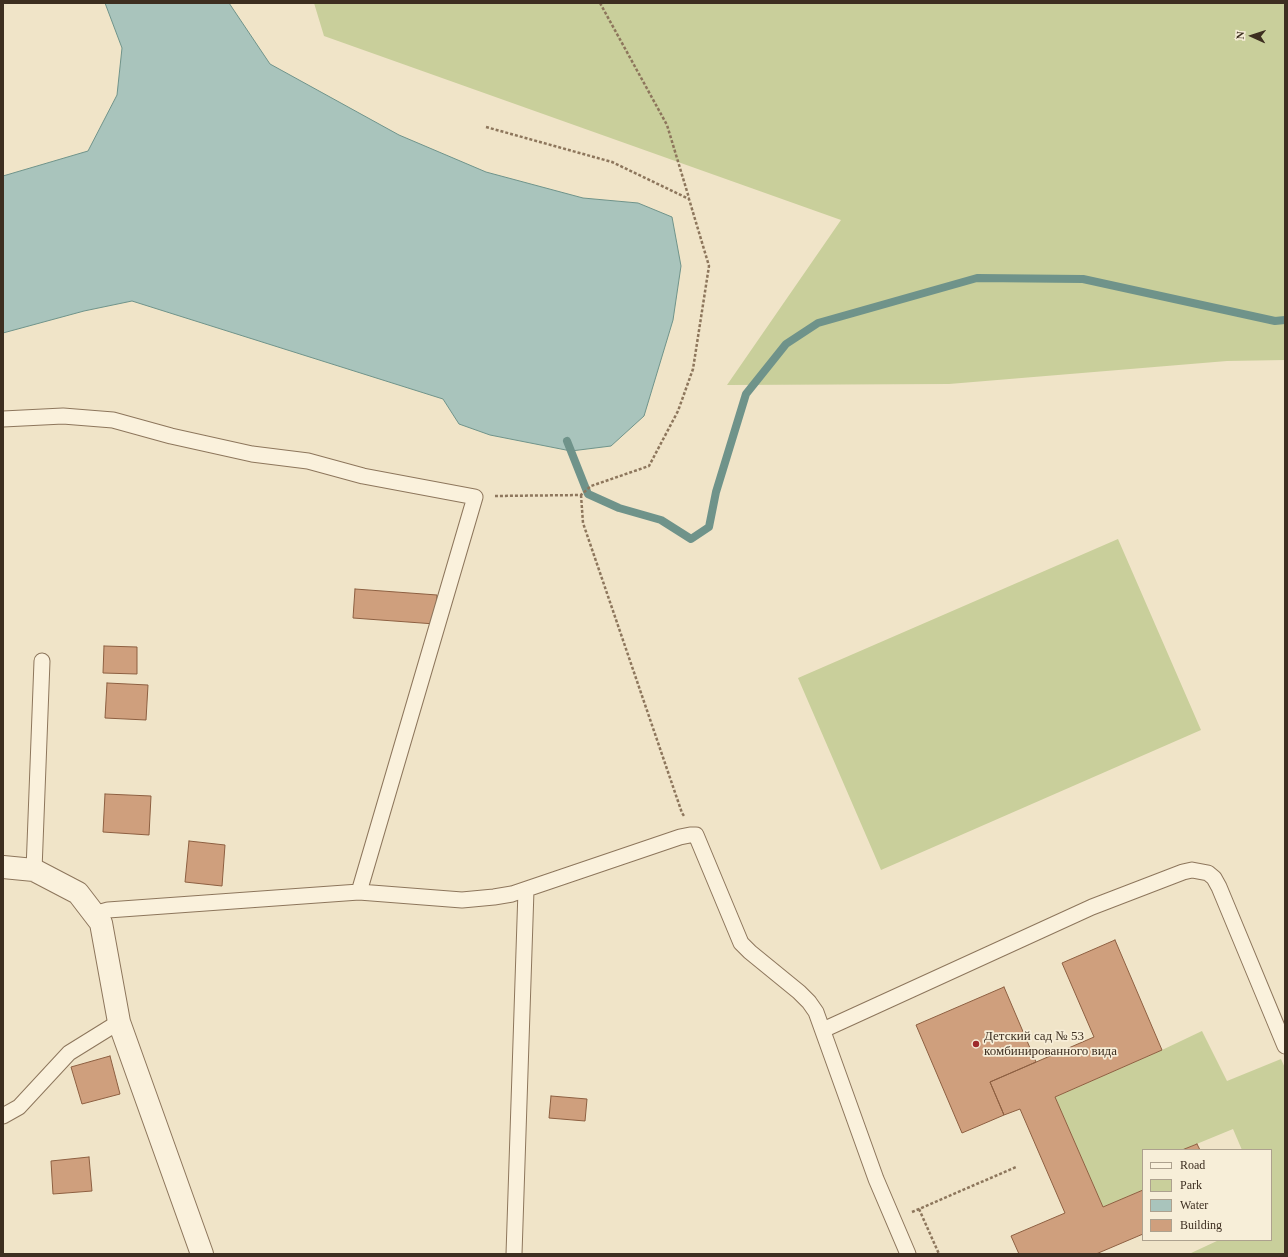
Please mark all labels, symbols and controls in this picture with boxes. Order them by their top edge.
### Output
north arrow [1232,16,1272,56]
text: N [1234,31,1246,40]
place label: Детский сад № 53 комбинированного вида [984,1029,1117,1060]
marker: Детский сад № 53 комбинированного вида [971,1039,981,1049]
legend [1142,1149,1272,1241]
text: Road [1180,1158,1205,1172]
text: Park [1180,1178,1202,1192]
text: Water [1180,1198,1208,1212]
text: Building [1180,1218,1222,1232]

